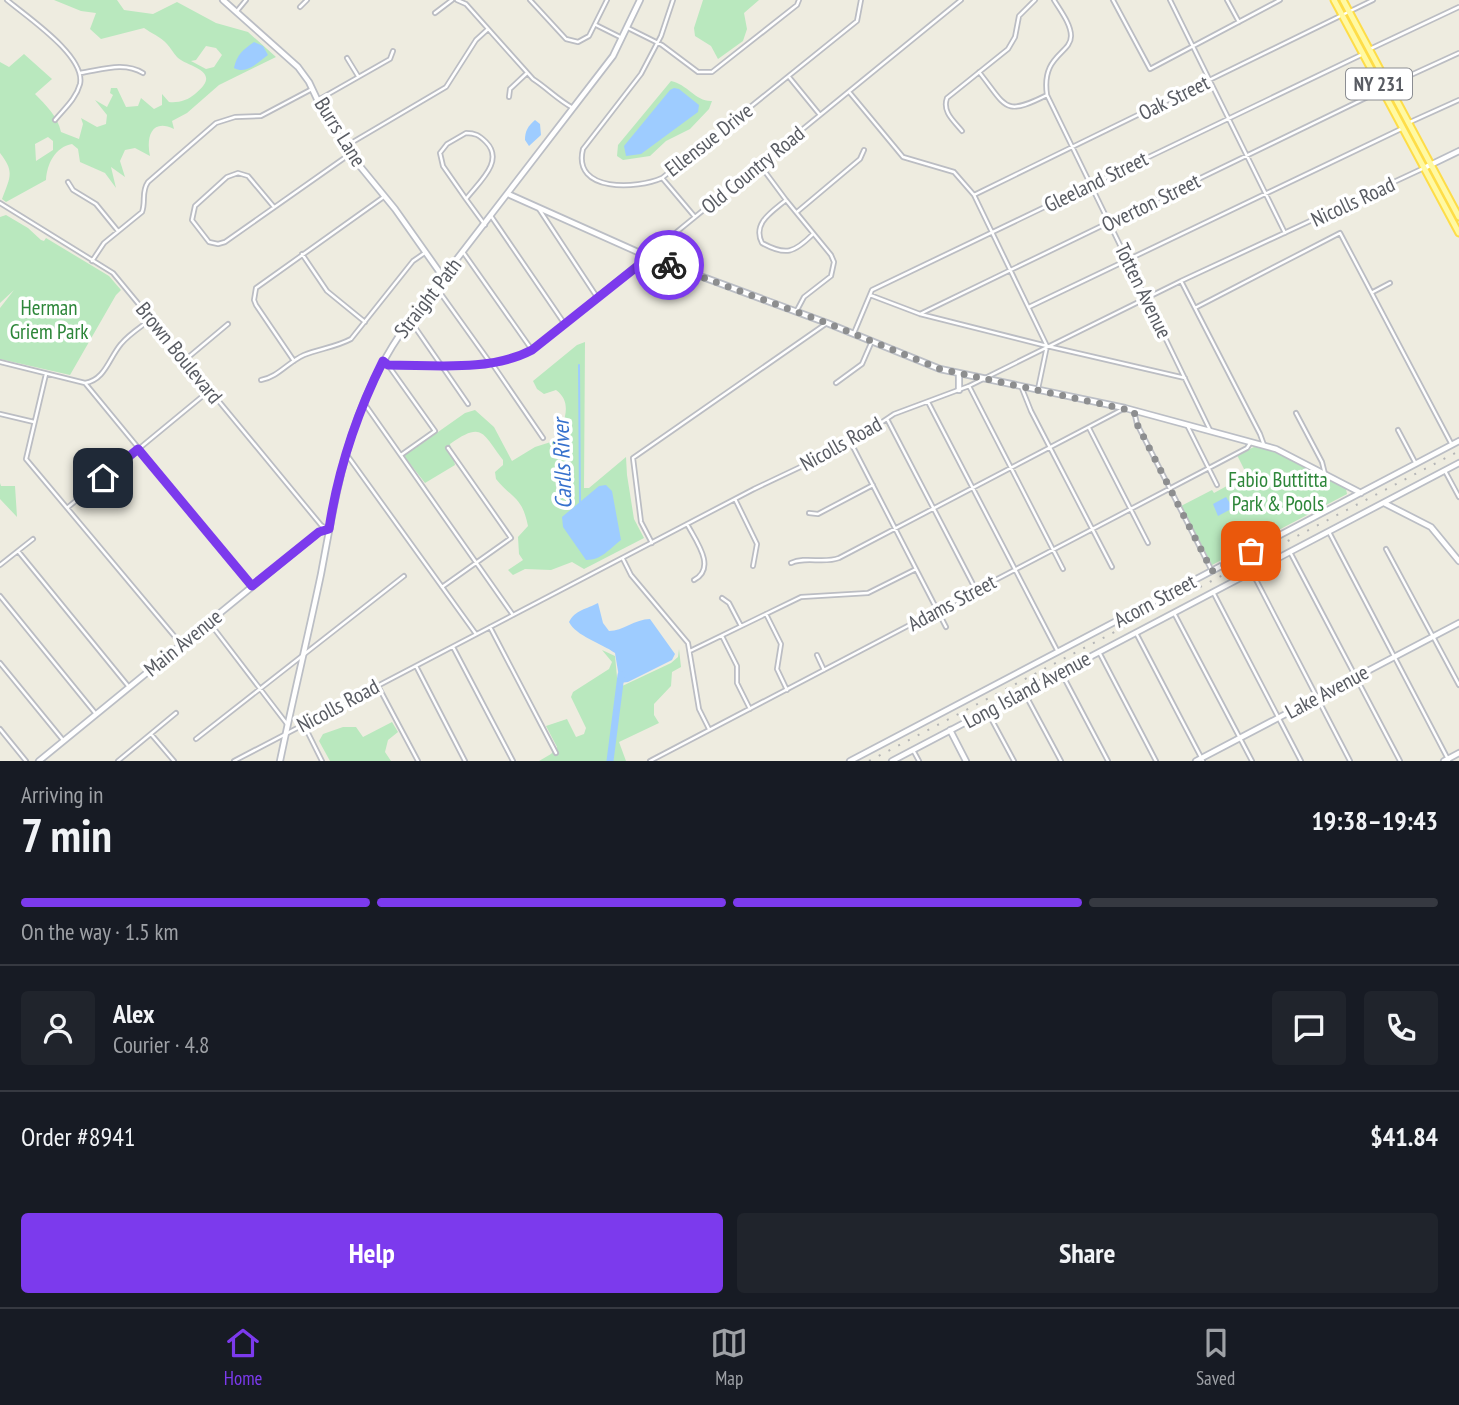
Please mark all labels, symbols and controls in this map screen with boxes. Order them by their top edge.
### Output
road number: NY 231 [1346,68,1412,100]
street label: Oak Street [1134,69,1214,126]
street label: Burrs Lane [309,92,372,171]
street label: Ellensue Drive [659,97,758,182]
street label: Old Country Road [695,120,810,220]
street label: Gleeland Street [1040,145,1152,218]
street label: Overton Street [1097,167,1205,238]
street label: Nicolls Road [1307,170,1399,233]
courier [634,230,704,300]
street label: Totten Avenue [1109,239,1178,343]
icon: bike [650,246,688,284]
street label: Straight Path [388,252,467,343]
park label: Herman Griem Park [10,294,88,345]
street label: Brown Boulevard [130,296,229,409]
street label: Nicolls Road [795,410,886,477]
water label: Carlls River [545,415,578,509]
pin [73,448,133,508]
icon: home [84,459,122,497]
park label: Fabio Buttitta Park & Pools [1228,466,1328,517]
pin [1221,521,1281,581]
icon: bag [1232,532,1270,570]
street label: Adams Street [903,568,1001,637]
street label: Acorn Street [1109,568,1200,633]
street label: Main Avenue [138,603,227,682]
street label: Long Island Avenue [959,645,1095,734]
street label: Lake Avenue [1281,658,1373,725]
street label: Nicolls Road [292,673,383,738]
text: Arriving in [21,780,103,809]
text: 19:38–19:43 [1311,804,1438,837]
text: 7 min [21,805,112,865]
text: On the way · 1.5 km [21,917,178,946]
button: person [21,991,95,1065]
button: chat [1272,991,1346,1065]
button: phone [1364,991,1438,1065]
text: Alex [113,997,154,1030]
text: Courier · 4.8 [113,1030,209,1059]
text: Order #8941 [21,1120,136,1153]
text: $41.84 [1370,1120,1438,1153]
button: Help [21,1213,723,1293]
button: Share [737,1213,1438,1293]
tab: Home [224,1324,262,1390]
tab: Map [710,1324,748,1390]
tab: Saved [1196,1324,1235,1390]

